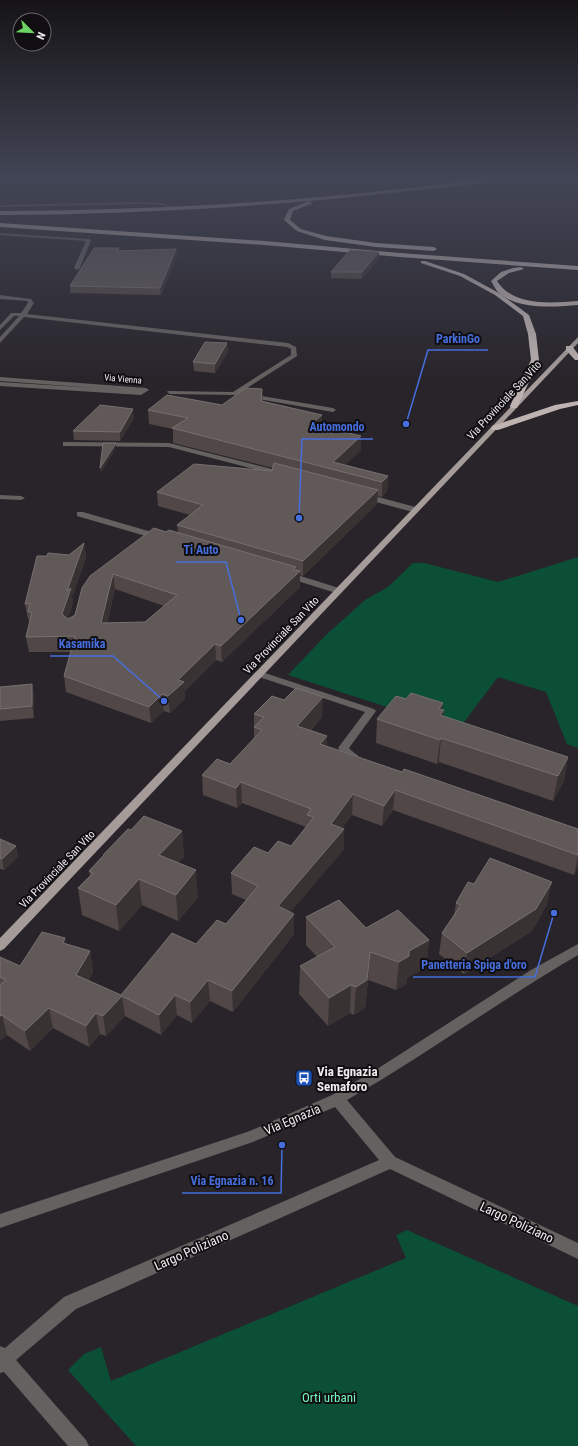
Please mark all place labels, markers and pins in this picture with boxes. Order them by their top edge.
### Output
callout: ParkinGo [428,326,488,350]
callout: Automondo [302,415,373,439]
callout: Ti Auto [176,538,226,562]
callout: Kasamika [50,632,113,656]
callout: Panetteria Spiga d'oro [413,953,535,977]
place label: Via Egnazia Semaforo [317,1064,378,1094]
bus stop icon: Via Egnazia Semaforo [294,1068,314,1088]
callout: Via Egnazia n. 16 [182,1169,281,1193]

